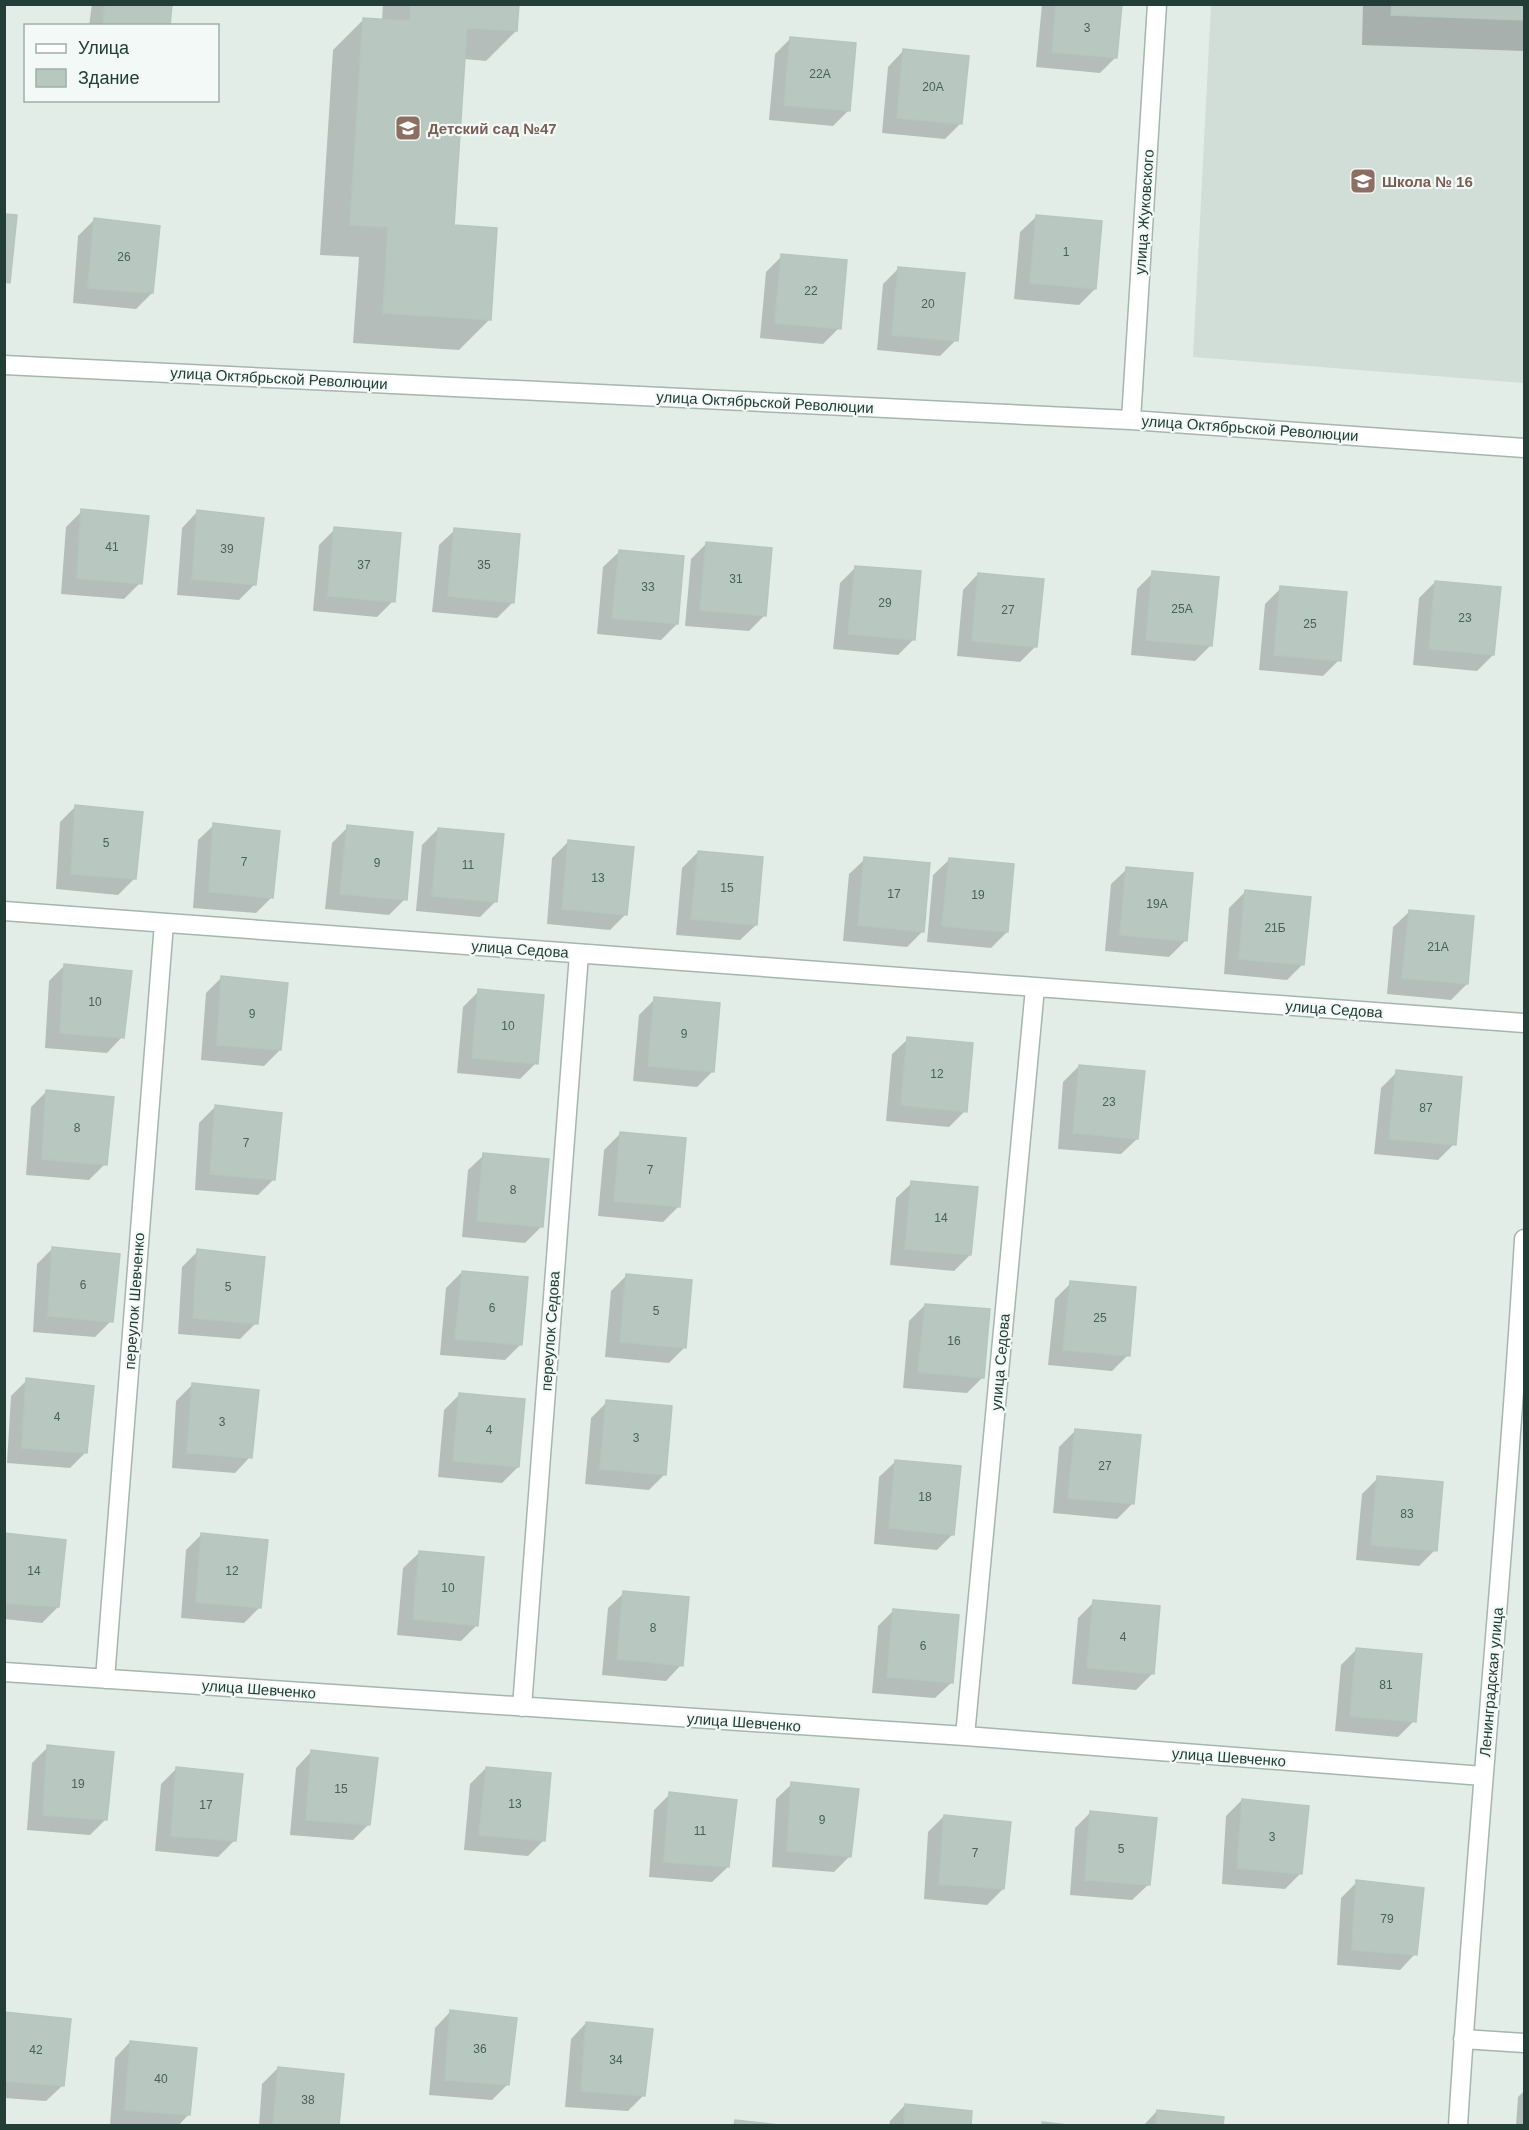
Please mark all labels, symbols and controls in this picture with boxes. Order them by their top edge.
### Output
house number: 3 [1084,21,1091,35]
legend [24,24,219,102]
text: Улица [78,38,130,58]
house number: 22А [809,67,831,81]
text: Здание [78,68,139,88]
house number: 20А [922,80,944,94]
school or university icon: Детский сад №47 [393,113,423,143]
place label: Детский сад №47 [428,120,557,137]
street label: улица Жуковского [1131,149,1157,275]
school or university icon: Школа № 16 [1348,166,1378,196]
place label: Школа № 16 [1382,173,1473,190]
house number: 1 [1063,245,1070,259]
house number: 26 [117,250,131,264]
house number: 22 [804,284,818,298]
house number: 20 [921,297,935,311]
street label: улица Октябрьской Революции [170,364,388,392]
street label: улица Октябрьской Революции [656,388,874,416]
street label: улица Октябрьской Революции [1141,412,1359,444]
house number: 41 [105,540,119,554]
house number: 39 [220,542,234,556]
house number: 37 [357,558,371,572]
house number: 35 [477,558,491,572]
house number: 31 [729,572,743,586]
house number: 33 [641,580,655,594]
house number: 29 [878,596,892,610]
house number: 25А [1171,602,1193,616]
house number: 27 [1001,603,1015,617]
house number: 23 [1458,611,1472,625]
house number: 25 [1303,617,1317,631]
house number: 5 [103,836,110,850]
house number: 7 [241,855,248,869]
house number: 9 [374,856,381,870]
house number: 11 [462,858,475,872]
house number: 13 [591,871,605,885]
house number: 15 [720,881,734,895]
house number: 17 [887,887,901,901]
house number: 19 [971,888,985,902]
house number: 19А [1146,897,1168,911]
house number: 21Б [1264,921,1286,935]
street label: улица Седова [471,937,570,961]
house number: 21А [1427,940,1449,954]
house number: 10 [88,995,102,1009]
street label: улица Седова [1285,997,1384,1021]
house number: 9 [249,1007,256,1021]
house number: 10 [501,1019,515,1033]
house number: 9 [681,1027,688,1041]
house number: 12 [930,1067,944,1081]
house number: 23 [1102,1095,1116,1109]
house number: 87 [1419,1101,1433,1115]
house number: 8 [74,1121,81,1135]
house number: 7 [243,1136,250,1150]
house number: 7 [647,1163,654,1177]
house number: 8 [510,1183,517,1197]
house number: 14 [934,1211,948,1225]
street label: переулок Шевченко [121,1232,147,1370]
street label: переулок Седова [537,1270,563,1392]
house number: 6 [80,1278,87,1292]
house number: 5 [225,1280,232,1294]
house number: 6 [489,1301,496,1315]
house number: 5 [653,1304,660,1318]
house number: 25 [1093,1311,1107,1325]
street label: улица Седова [987,1312,1013,1411]
house number: 16 [947,1334,961,1348]
house number: 4 [54,1410,61,1424]
house number: 3 [219,1415,226,1429]
house number: 4 [486,1423,493,1437]
house number: 3 [633,1431,640,1445]
house number: 27 [1098,1459,1112,1473]
house number: 18 [918,1490,932,1504]
house number: 83 [1400,1507,1414,1521]
house number: 14 [27,1564,41,1578]
house number: 12 [225,1564,239,1578]
house number: 10 [441,1581,455,1595]
street label: Ленинградская улица [1476,1606,1506,1758]
house number: 8 [650,1621,657,1635]
house number: 4 [1120,1630,1127,1644]
house number: 6 [920,1639,927,1653]
street label: улица Шевченко [201,1677,317,1701]
house number: 81 [1379,1678,1393,1692]
street label: улица Шевченко [686,1710,802,1734]
street label: улица Шевченко [1171,1745,1287,1769]
house number: 19 [71,1777,85,1791]
house number: 15 [334,1782,348,1796]
house number: 13 [508,1797,522,1811]
house number: 17 [199,1798,213,1812]
house number: 9 [819,1813,826,1827]
house number: 11 [694,1824,707,1838]
house number: 3 [1269,1830,1276,1844]
house number: 5 [1118,1842,1125,1856]
house number: 7 [972,1846,979,1860]
house number: 79 [1380,1912,1394,1926]
house number: 36 [473,2042,487,2056]
house number: 42 [29,2043,43,2057]
house number: 34 [609,2053,623,2067]
house number: 40 [154,2072,168,2086]
house number: 38 [301,2093,315,2107]

